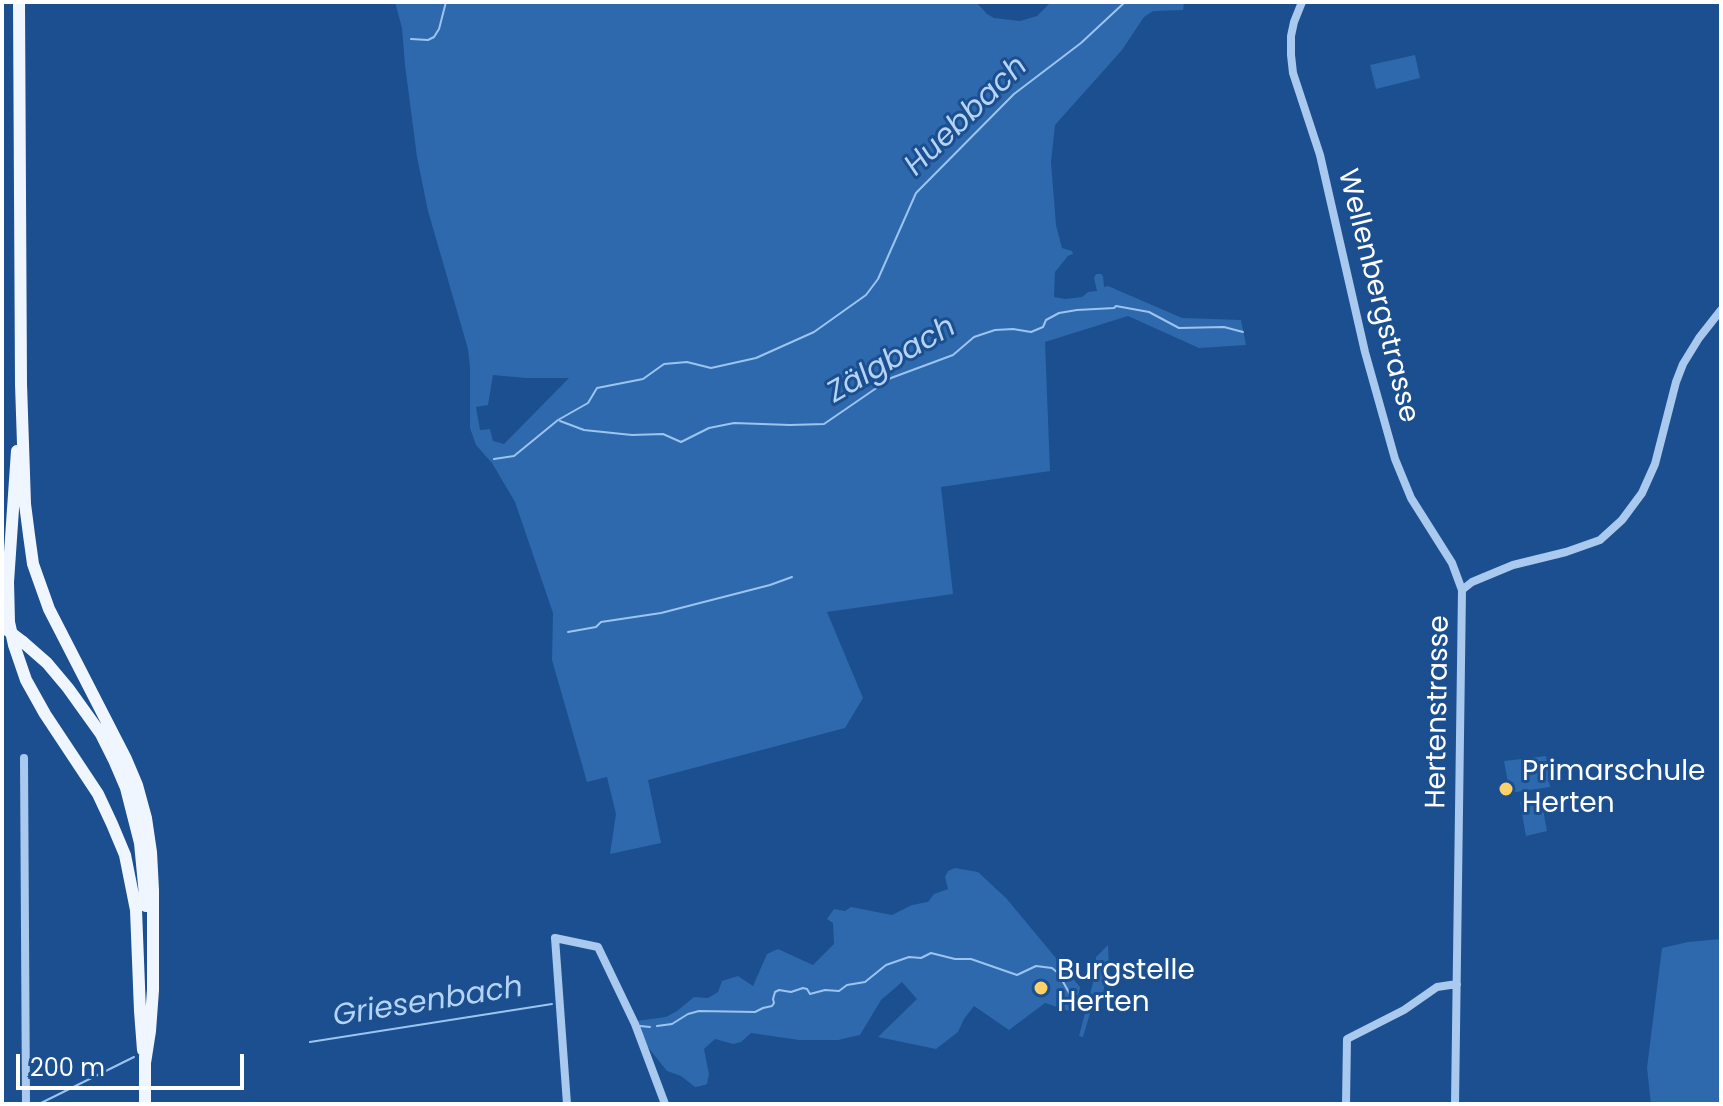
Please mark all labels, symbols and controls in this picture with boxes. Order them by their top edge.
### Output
water label: Huebbach [898,50,1036,184]
street label: Wellenbergstrasse [1329,166,1425,426]
water label: Zälgbach [821,310,963,412]
street label: Hertenstrasse [1421,615,1457,809]
place label: Primarschule Herten [1522,756,1705,822]
marker: Primarschule Herten [1497,780,1515,798]
place label: Burgstelle Herten [1057,955,1195,1021]
water label: Griesenbach [330,970,526,1036]
marker: Burgstelle Herten [1032,979,1050,997]
scale bar [20,1038,248,1088]
text: 200 m [30,1051,105,1084]

